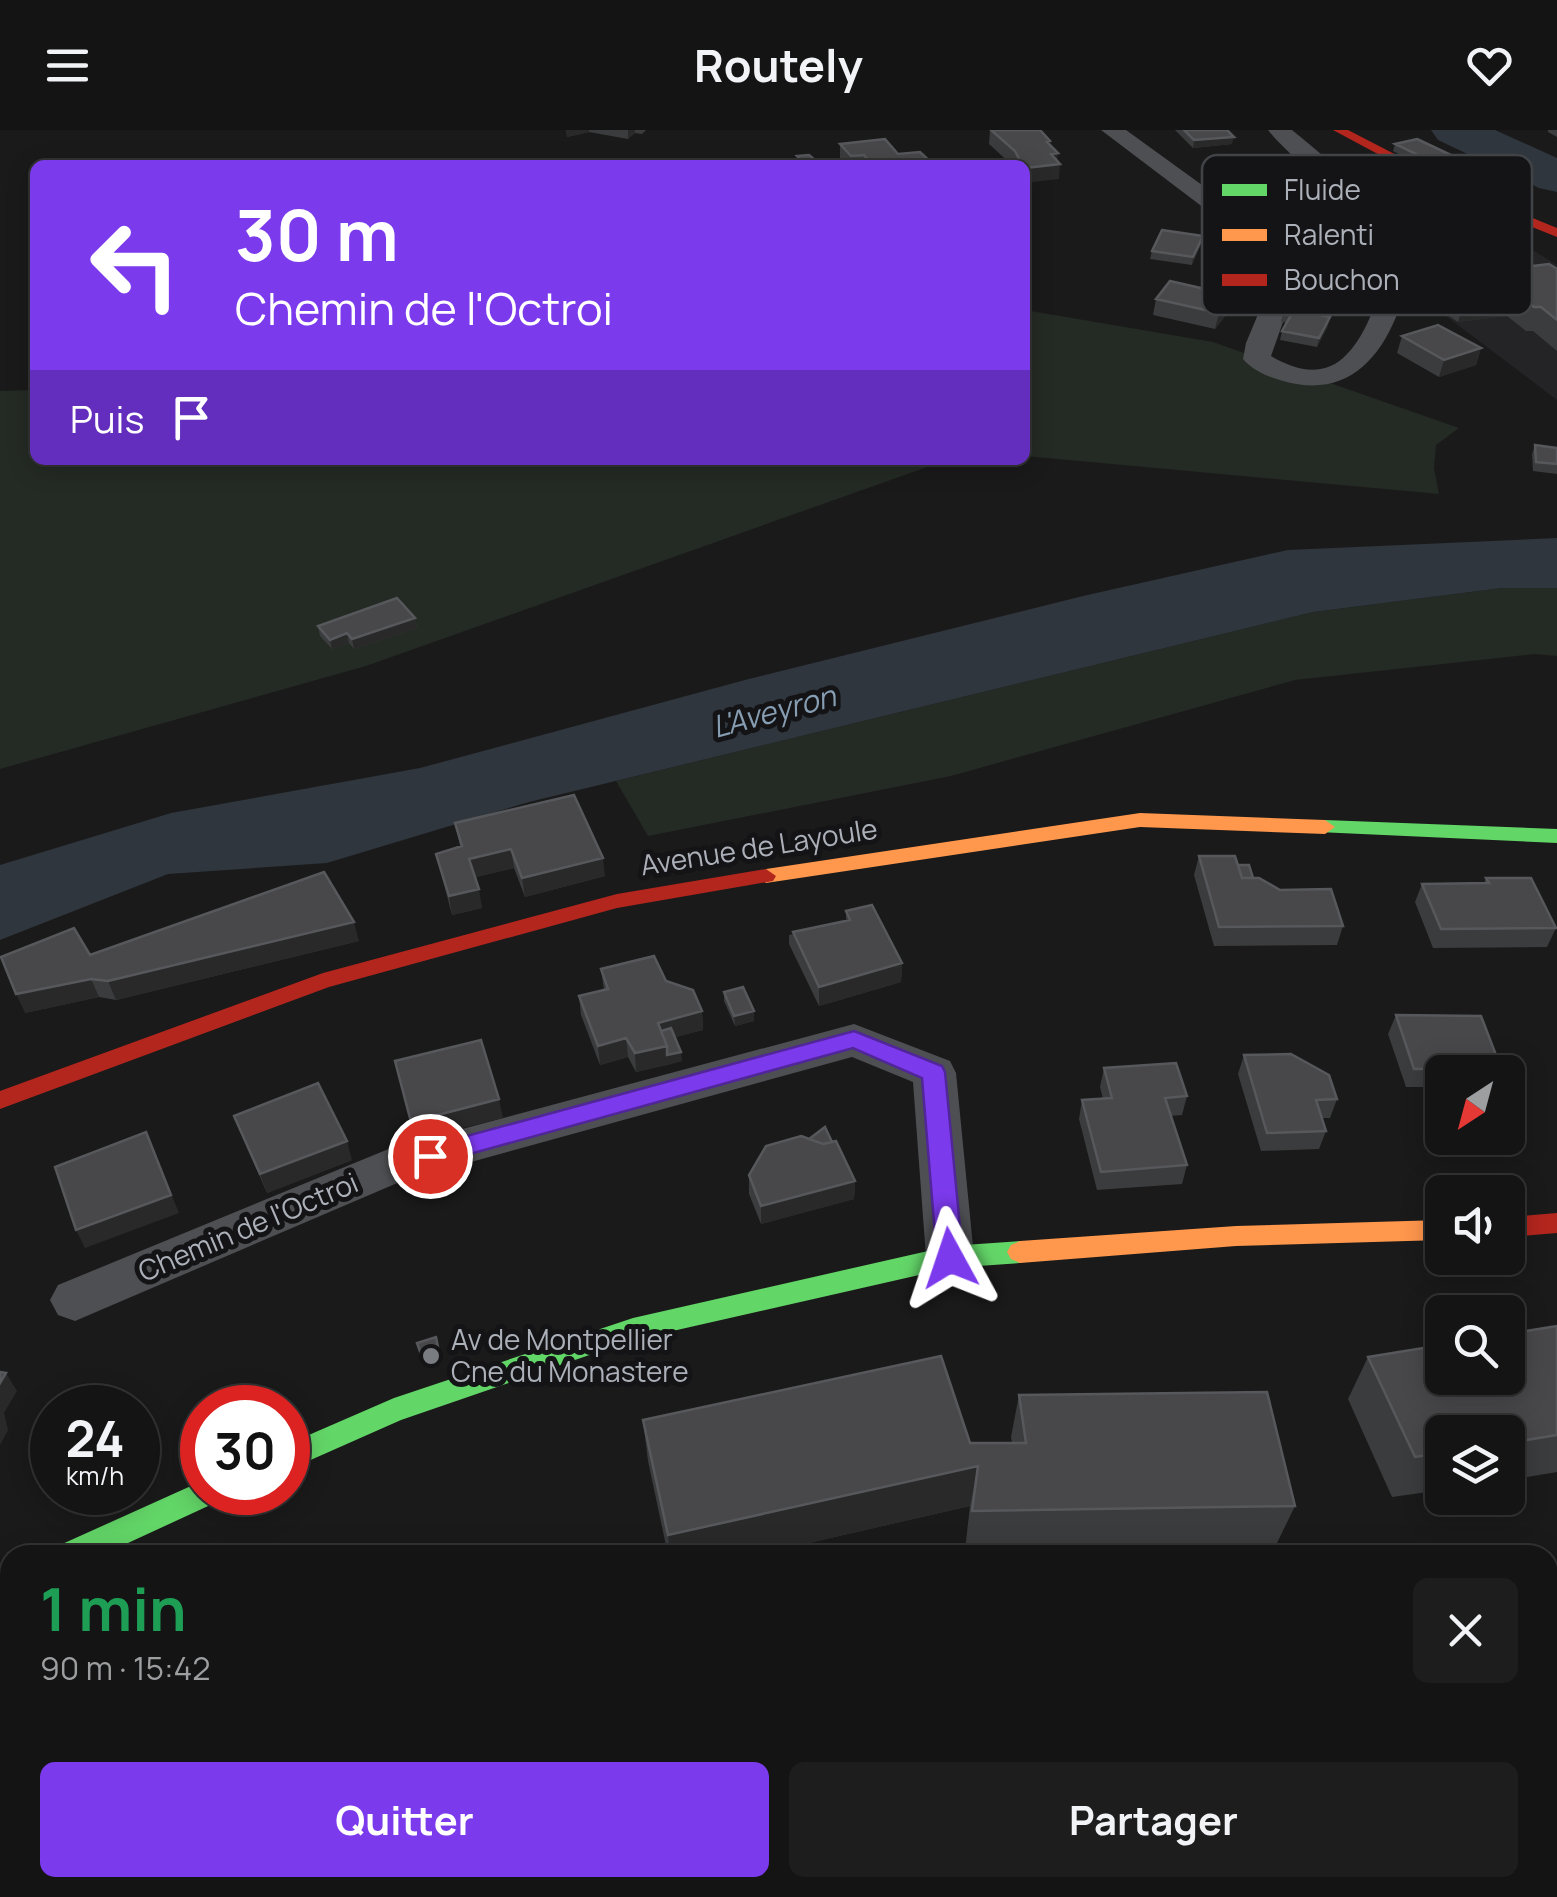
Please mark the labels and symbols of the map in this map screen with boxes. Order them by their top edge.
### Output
legend [1202,155,1532,315]
text: Fluide [1284,170,1361,208]
text: Ralenti [1284,215,1374,253]
text: Bouchon [1284,260,1400,298]
water label: L'Aveyron [707,674,841,747]
street label: Avenue de Layoule [638,809,880,883]
north arrow [1425,1055,1525,1155]
pin [388,1114,473,1199]
street label: Chemin de l'Octroi [132,1163,363,1290]
position arrow [898,1206,1002,1310]
place label: Av de Montpellier Cne du Monastere [451,1320,689,1390]
marker: Av de Montpellier Cne du Monastere [420,1345,442,1367]
speed limit sign: 30 [180,1385,310,1515]

